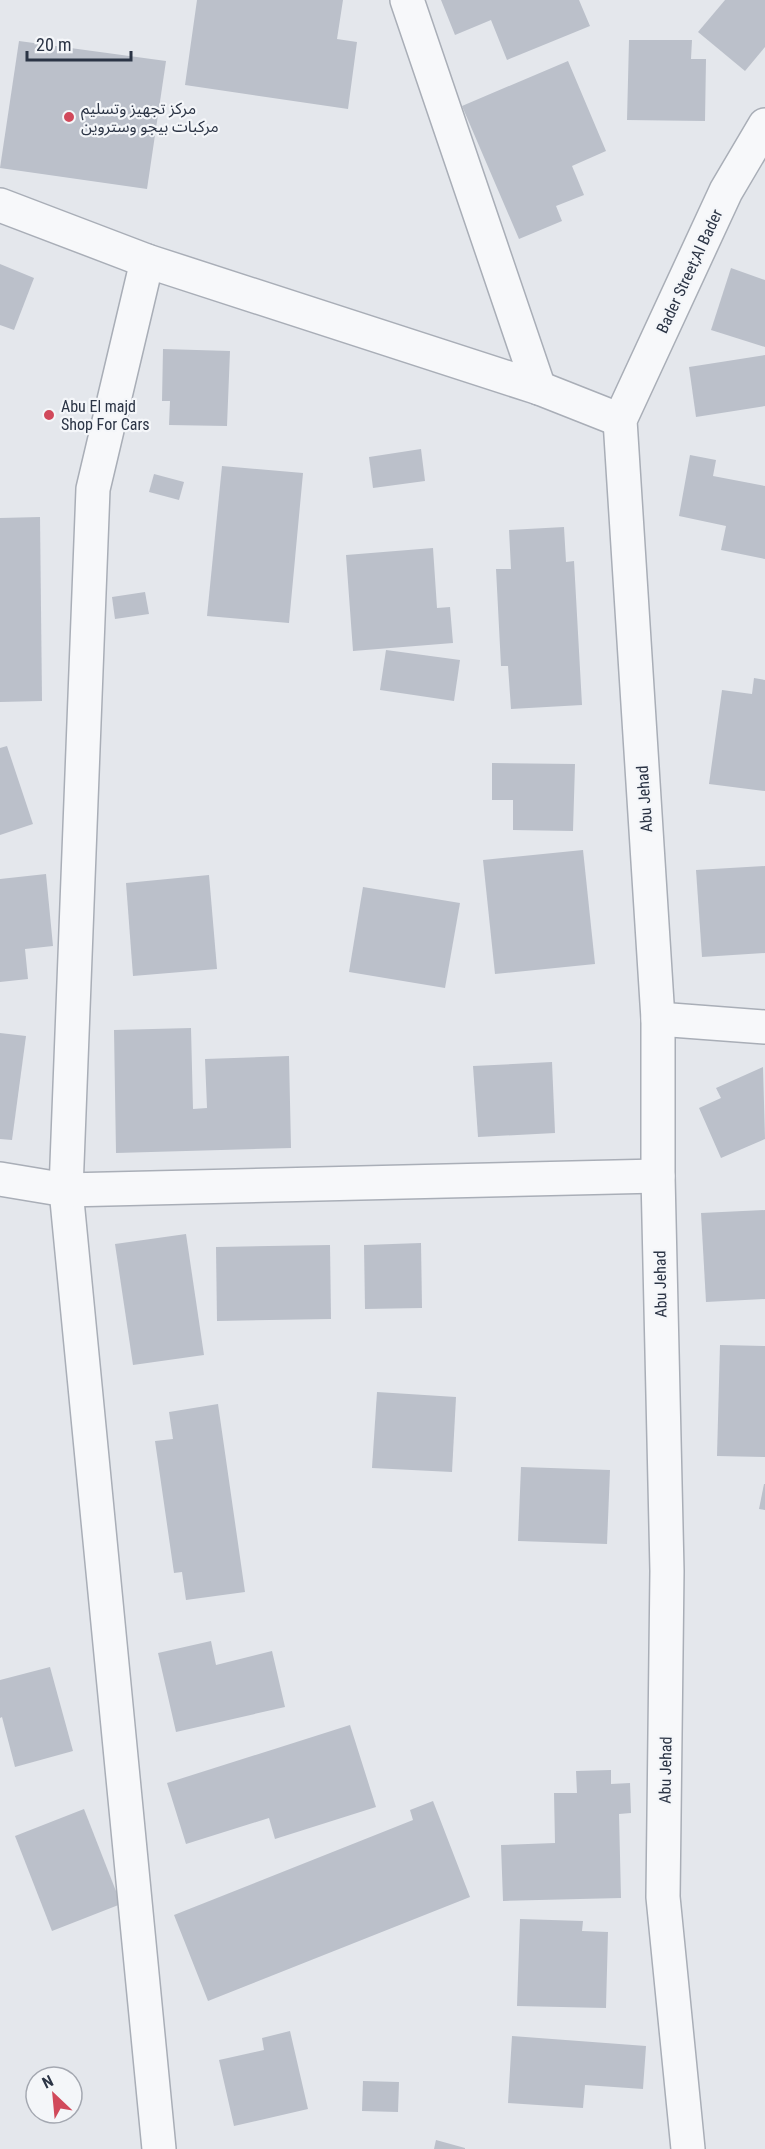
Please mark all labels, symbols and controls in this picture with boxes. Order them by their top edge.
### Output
scale bar [27,24,130,62]
text: 20 m [36,34,71,55]
place label: مركز تجهيز وتسليم مركبات بيجو وستروين [81,99,219,136]
marker: مركز تجهيز وتسليم مركبات بيجو وستروين [62,110,76,124]
street label: Bader Street;Al Bader [652,206,727,336]
place label: Abu El majd Shop For Cars [61,397,150,434]
marker: Abu El majd Shop For Cars [42,408,56,422]
street label: Abu Jehad [633,765,656,833]
street label: Abu Jehad [650,1250,671,1318]
street label: Abu Jehad [655,1736,676,1804]
north arrow [24,2065,84,2125]
text: N [39,2071,56,2093]

